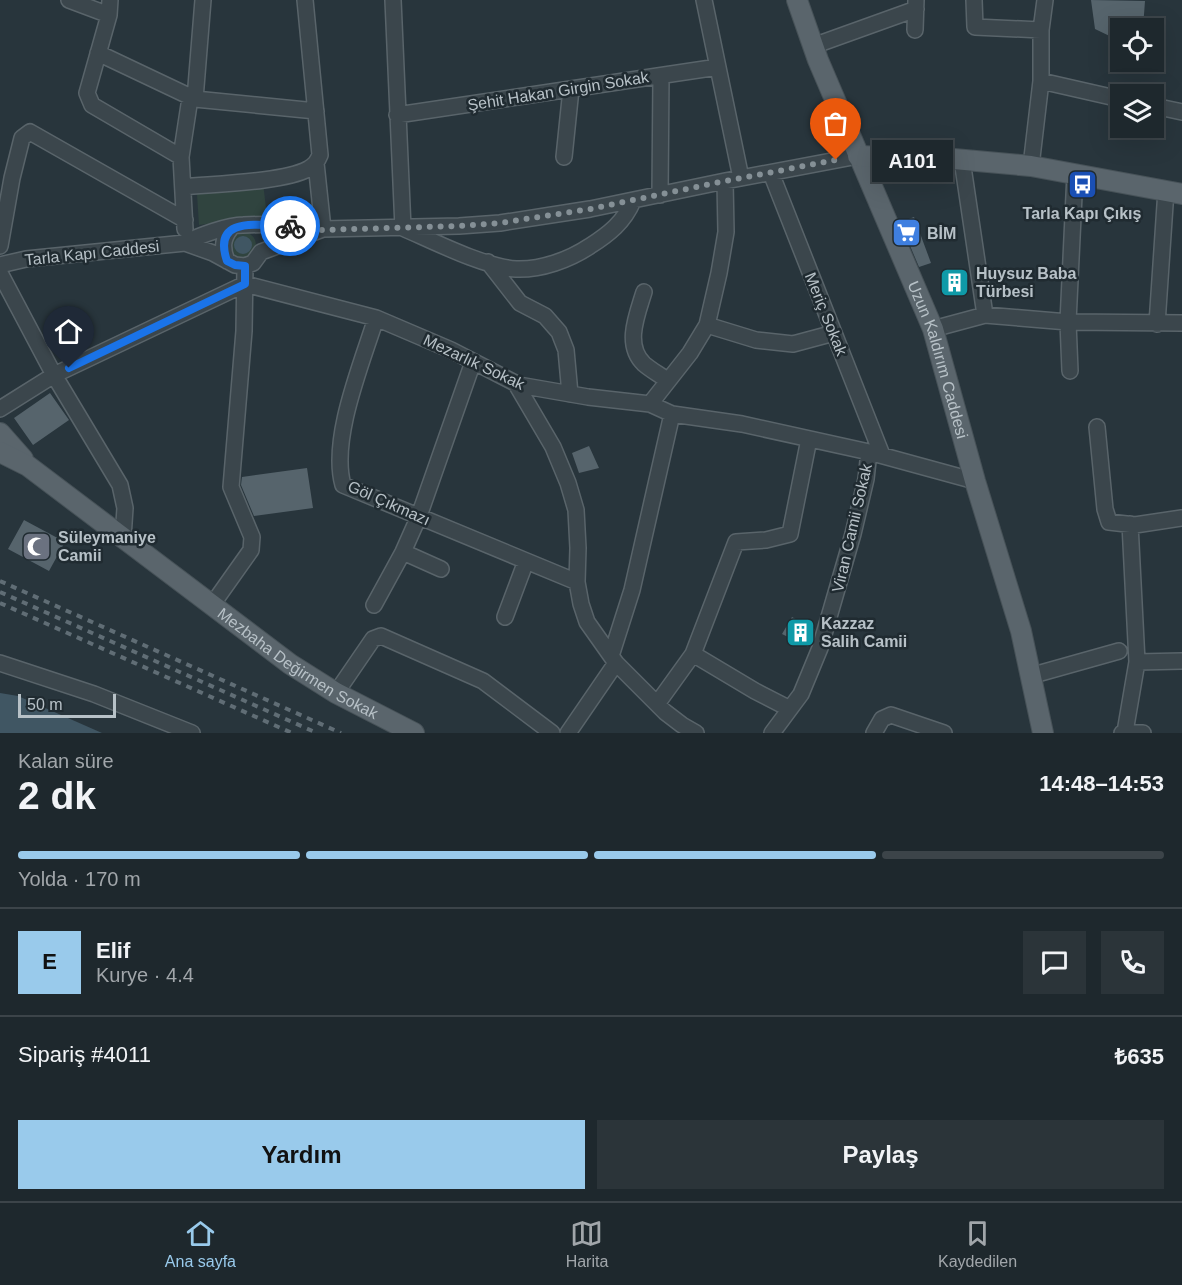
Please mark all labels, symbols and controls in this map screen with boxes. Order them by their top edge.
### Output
map controls [1110,18,1164,138]
button: locate [1110,18,1164,72]
street label: Şehit Hakan Girgin Sokak [466,68,651,114]
button: layers [1110,84,1164,138]
pin [810,98,861,160]
icon: bag [819,107,852,140]
callout: A101 [872,139,953,181]
text: A101 [889,150,936,172]
bus stop icon: Tarla Kapı Çıkış [1066,169,1098,201]
courier [260,196,320,256]
place label: Tarla Kapı Çıkış [1023,205,1142,222]
icon: bike [274,210,307,243]
supermarket icon: BİM [890,217,922,249]
place label: BİM [927,225,956,242]
street label: Tarla Kapı Caddesi [24,237,160,269]
place label: Huysuz Baba Türbesi [976,265,1077,300]
building icon: Huysuz Baba Türbesi [939,266,971,298]
street label: Meriç Sokak [802,270,851,359]
street label: Uzun Kaldırım Caddesi [905,278,971,440]
pin [43,306,94,368]
icon: home [52,315,85,348]
street label: Mezarlık Sokak [421,331,528,393]
street label: Viran Camii Sokak [829,461,875,594]
street label: Göl Çıkmazı [345,477,433,529]
place label: Süleymaniye Camii [58,529,156,564]
mosque icon: Süleymaniye Camii [21,530,53,562]
street label: Mezbaha Değirmen Sokak [215,604,382,722]
place label: Kazzaz Salih Camii [821,615,907,650]
building icon: Kazzaz Salih Camii [784,616,816,648]
scale bar [18,691,116,718]
text: 50 m [27,696,63,713]
text: Kalan süre [18,750,114,772]
text: 14:48–14:53 [1039,771,1164,796]
text: 2 dk [18,774,96,817]
text: Yolda · 170 m [18,868,141,890]
button: chat [1023,931,1086,994]
button: phone [1101,931,1164,994]
text: Elif [96,938,130,963]
text: E [42,949,57,974]
text: Kurye · 4.4 [96,964,194,986]
text: Sipariş #4011 [18,1042,151,1067]
text: ₺635 [1115,1044,1164,1069]
button: Yardım [18,1120,585,1189]
button: Paylaş [597,1120,1164,1189]
tab: Ana sayfa [165,1217,236,1271]
tab: Harita [566,1217,608,1271]
tab: Kaydedilen [938,1217,1017,1271]

